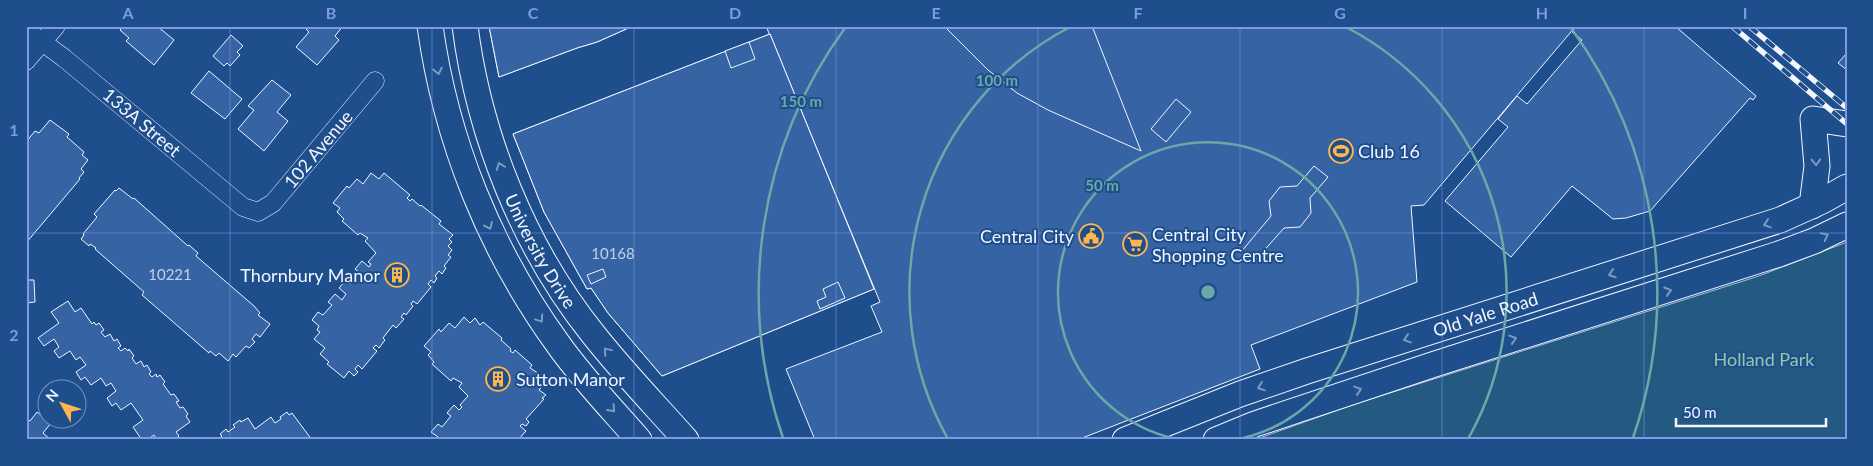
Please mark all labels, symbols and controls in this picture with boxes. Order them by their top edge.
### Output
text: A [121,3,134,22]
text: B [326,3,336,22]
text: C [528,3,539,22]
text: D [729,3,741,22]
text: E [931,3,941,22]
text: F [1133,3,1143,22]
text: G [1334,3,1346,22]
text: H [1536,3,1548,22]
text: I [1743,3,1747,22]
one-way arrow [432,66,442,75]
text: 100 m [976,71,1018,89]
street label: 133A Street [99,83,186,161]
text: 150 m [780,92,822,110]
street label: 102 Avenue [279,106,357,192]
text: 1 [9,120,19,139]
sports icon: Club 16 [1328,138,1354,164]
place label: Club 16 [1358,140,1420,162]
one-way arrow [1811,159,1822,167]
one-way arrow [496,162,506,171]
text: 50 m [1085,176,1119,194]
street label: University Drive [501,190,581,312]
one-way arrow [1763,218,1772,228]
one-way arrow [482,221,493,230]
public building icon: Central City [1078,223,1104,249]
place label: Central City Shopping Centre [1152,223,1284,266]
place label: Central City [980,225,1075,247]
supermarket icon: Central City Shopping Centre [1122,231,1148,257]
one-way arrow [1820,232,1829,242]
house number: 10168 [591,244,635,262]
building icon: Thornbury Manor [384,262,410,288]
place label: Thornbury Manor [240,264,380,286]
house number: 10221 [148,265,192,283]
one-way arrow [1609,268,1617,278]
centre of rings [1199,283,1217,301]
street label: Old Yale Road [1430,287,1541,341]
one-way arrow [1663,287,1671,297]
one-way arrow [534,313,543,322]
text: 2 [9,325,19,344]
one-way arrow [1404,334,1412,344]
one-way arrow [1508,335,1516,345]
one-way arrow [604,347,613,356]
park label: Holland Park [1713,348,1815,370]
building icon: Sutton Manor [485,366,511,392]
place label: Sutton Manor [516,368,625,390]
north arrow [38,378,88,428]
one-way arrow [1258,381,1266,391]
one-way arrow [1353,385,1362,395]
text: N [42,386,62,405]
scale bar [1676,396,1826,428]
text: 50 m [1683,403,1717,421]
one-way arrow [606,404,615,413]

